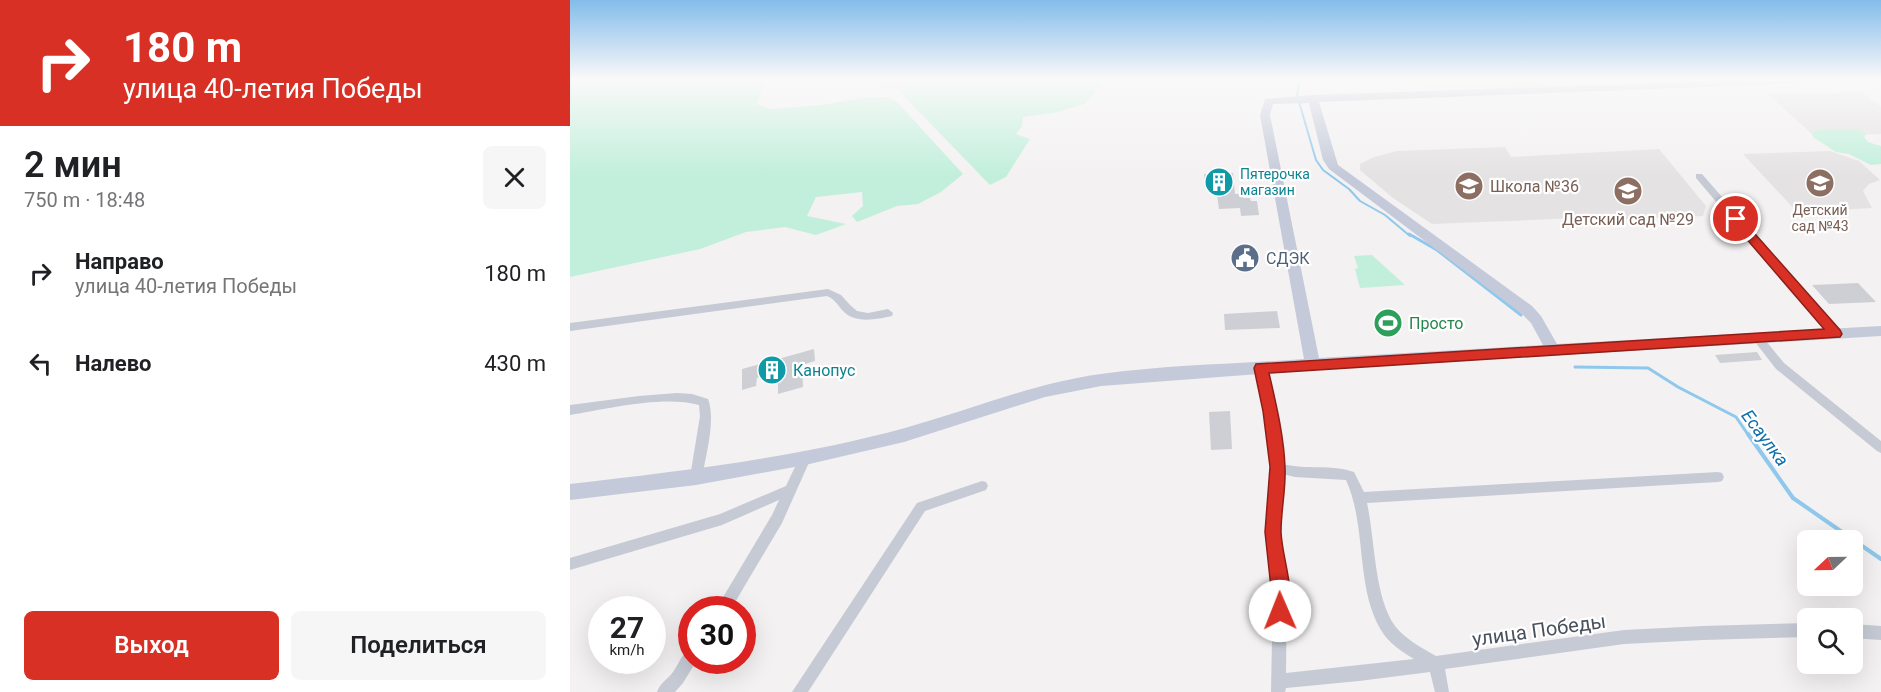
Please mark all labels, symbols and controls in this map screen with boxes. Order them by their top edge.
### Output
text: 180 m [123,23,242,72]
icon: right [24,24,102,102]
text: улица 40-летия Победы [123,73,423,105]
text: 2 мин [24,144,122,186]
button: close [483,146,546,209]
building icon: Пятерочка магазин [1203,166,1235,198]
place label: Пятерочка магазин [1240,166,1310,198]
school or university icon: Детский сад №43 [1804,167,1836,199]
school or university icon: Школа №36 [1453,170,1485,202]
school or university icon: Детский сад №29 [1612,175,1644,207]
place label: Школа №36 [1490,177,1579,196]
text: 750 m · 18:48 [24,188,145,212]
pin [1710,193,1761,244]
icon: arrive [1719,202,1752,235]
place label: Детский сад №43 [1792,202,1849,234]
place label: Детский сад №29 [1562,210,1694,229]
public building icon: СДЭК [1229,242,1261,274]
text: Направо [75,249,164,274]
place label: СДЭК [1266,249,1310,268]
icon: right [24,257,57,290]
text: 180 m [484,261,546,286]
text: улица 40-летия Победы [75,274,297,298]
sports icon: Просто [1372,307,1404,339]
place label: Просто [1409,314,1463,333]
icon: left [24,347,57,380]
text: Налево [75,351,152,376]
text: 430 m [484,351,546,376]
building icon: Канопус [756,354,788,386]
place label: Канопус [793,361,855,380]
water label: Есаулка [1737,405,1793,470]
north arrow [1797,530,1863,596]
map controls [1797,530,1863,674]
position arrow [1248,579,1312,643]
speed limit sign: 30 [678,596,756,674]
button: search [1797,608,1863,674]
street label: улица Победы [1471,609,1607,651]
text: 27 [610,610,644,645]
button: Выход [24,611,279,680]
button: Поделиться [291,611,546,680]
text: km/h [609,641,645,659]

